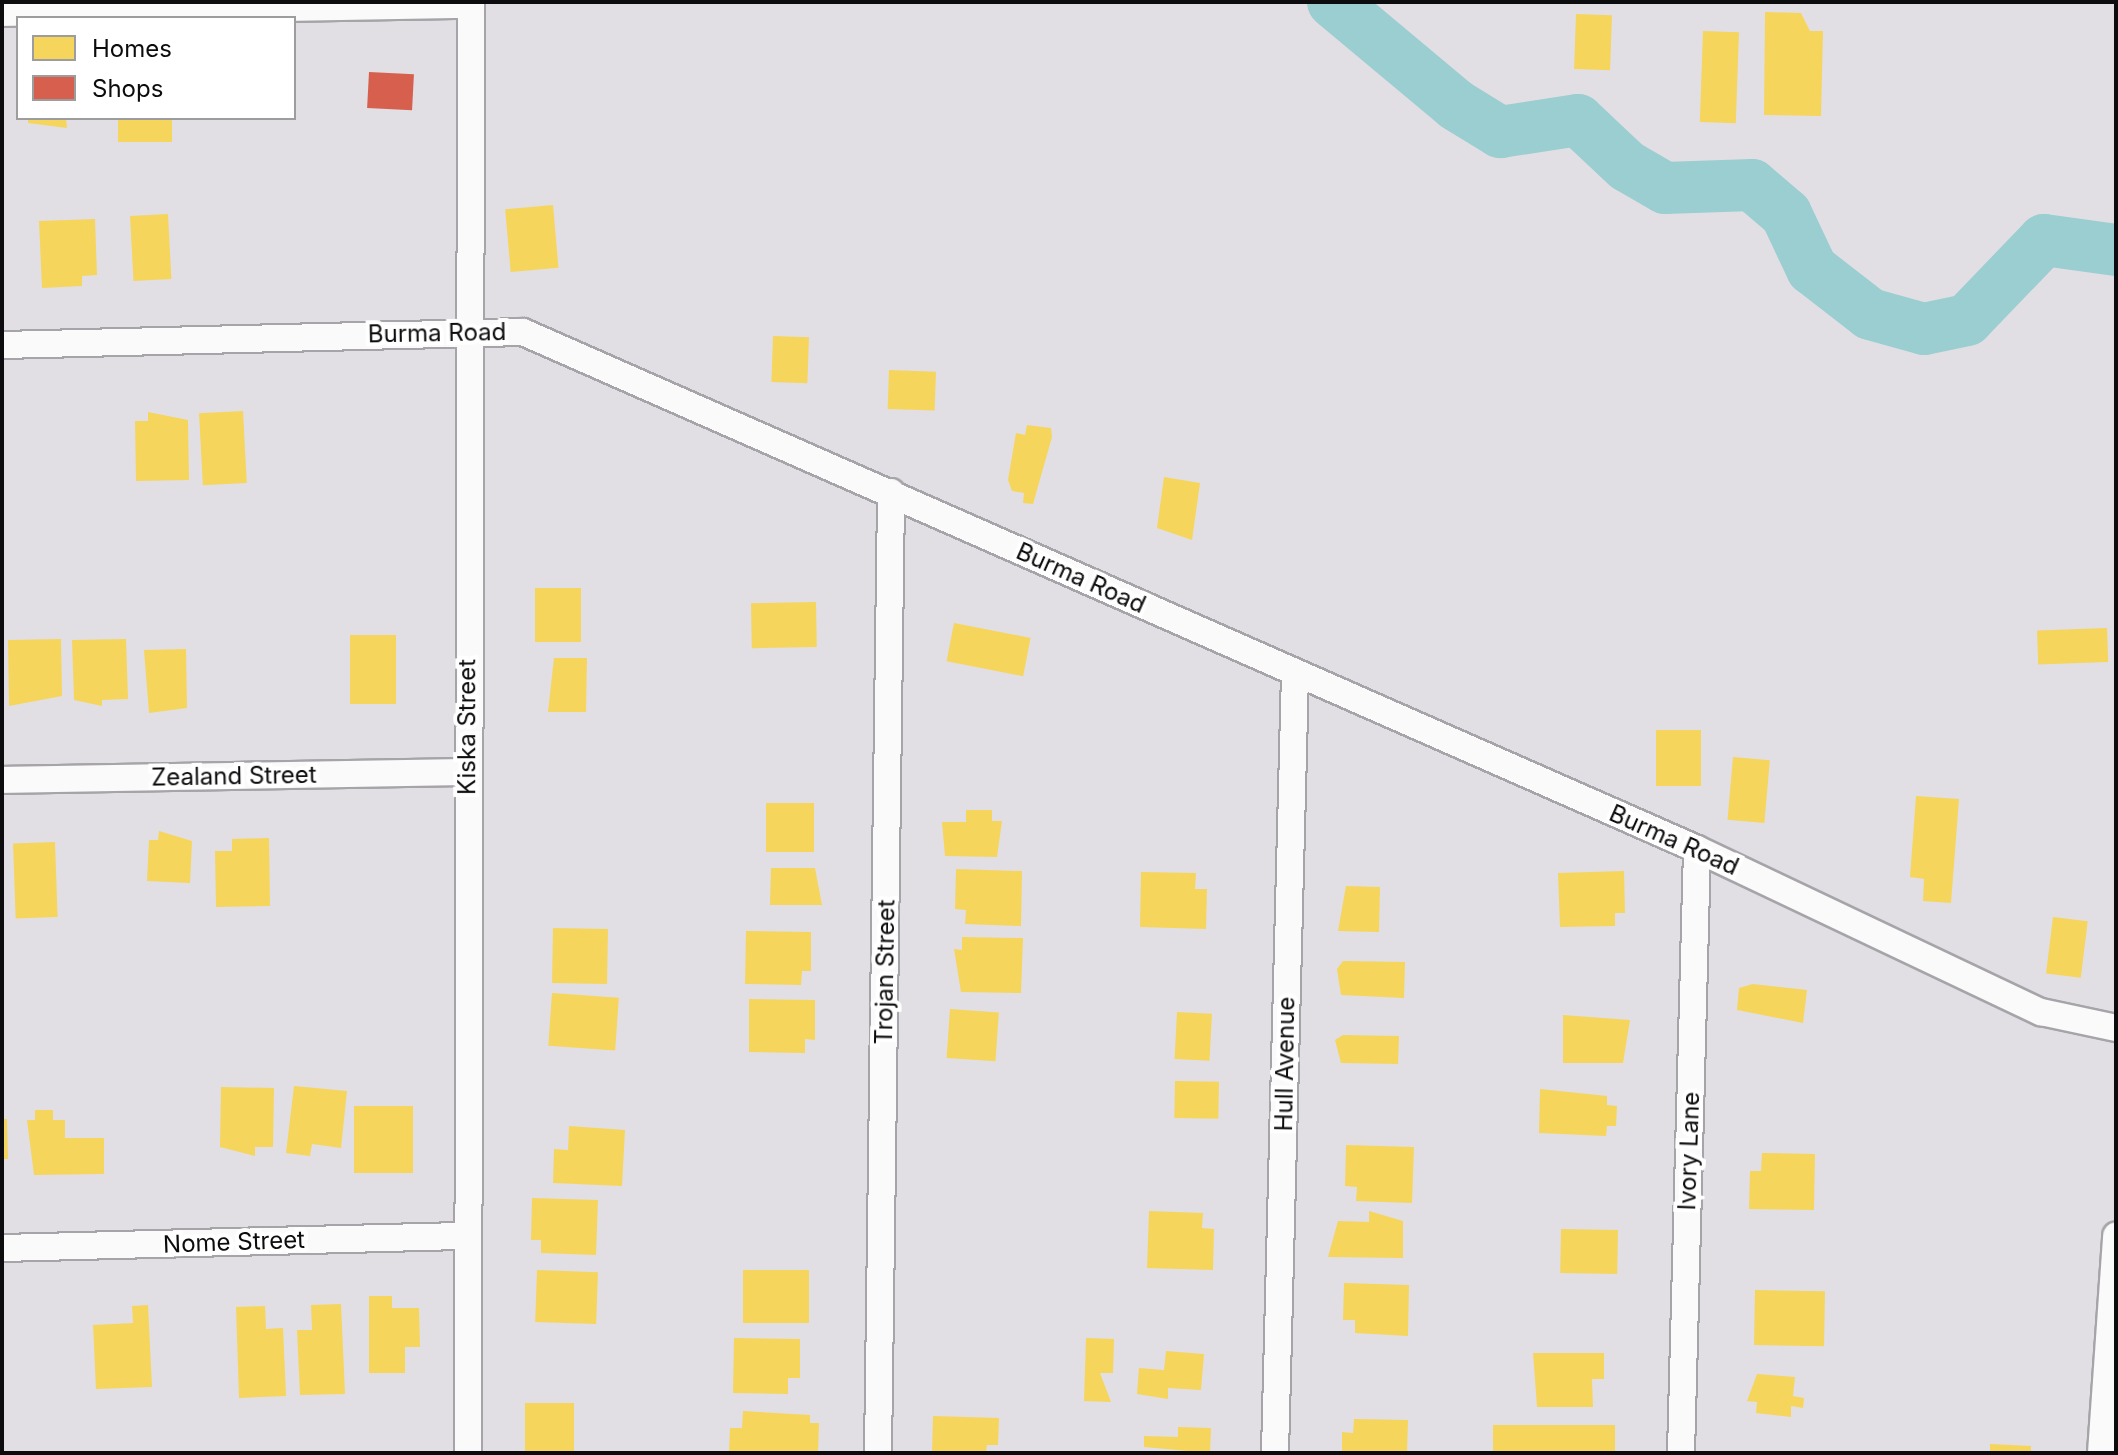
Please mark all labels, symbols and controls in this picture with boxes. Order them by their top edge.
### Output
legend [16,16,296,120]
text: Homes [92,34,172,63]
text: Shops [92,74,163,103]
street label: Burma Road [368,317,506,349]
street label: Burma Road [1012,537,1150,619]
street label: Kiska Street [453,659,481,795]
street label: Zealand Street [151,760,317,792]
street label: Burma Road [1605,799,1743,881]
street label: Trojan Street [869,899,901,1045]
street label: Hull Avenue [1269,996,1301,1132]
street label: Ivory Lane [1673,1091,1705,1211]
street label: Nome Street [163,1225,305,1259]

